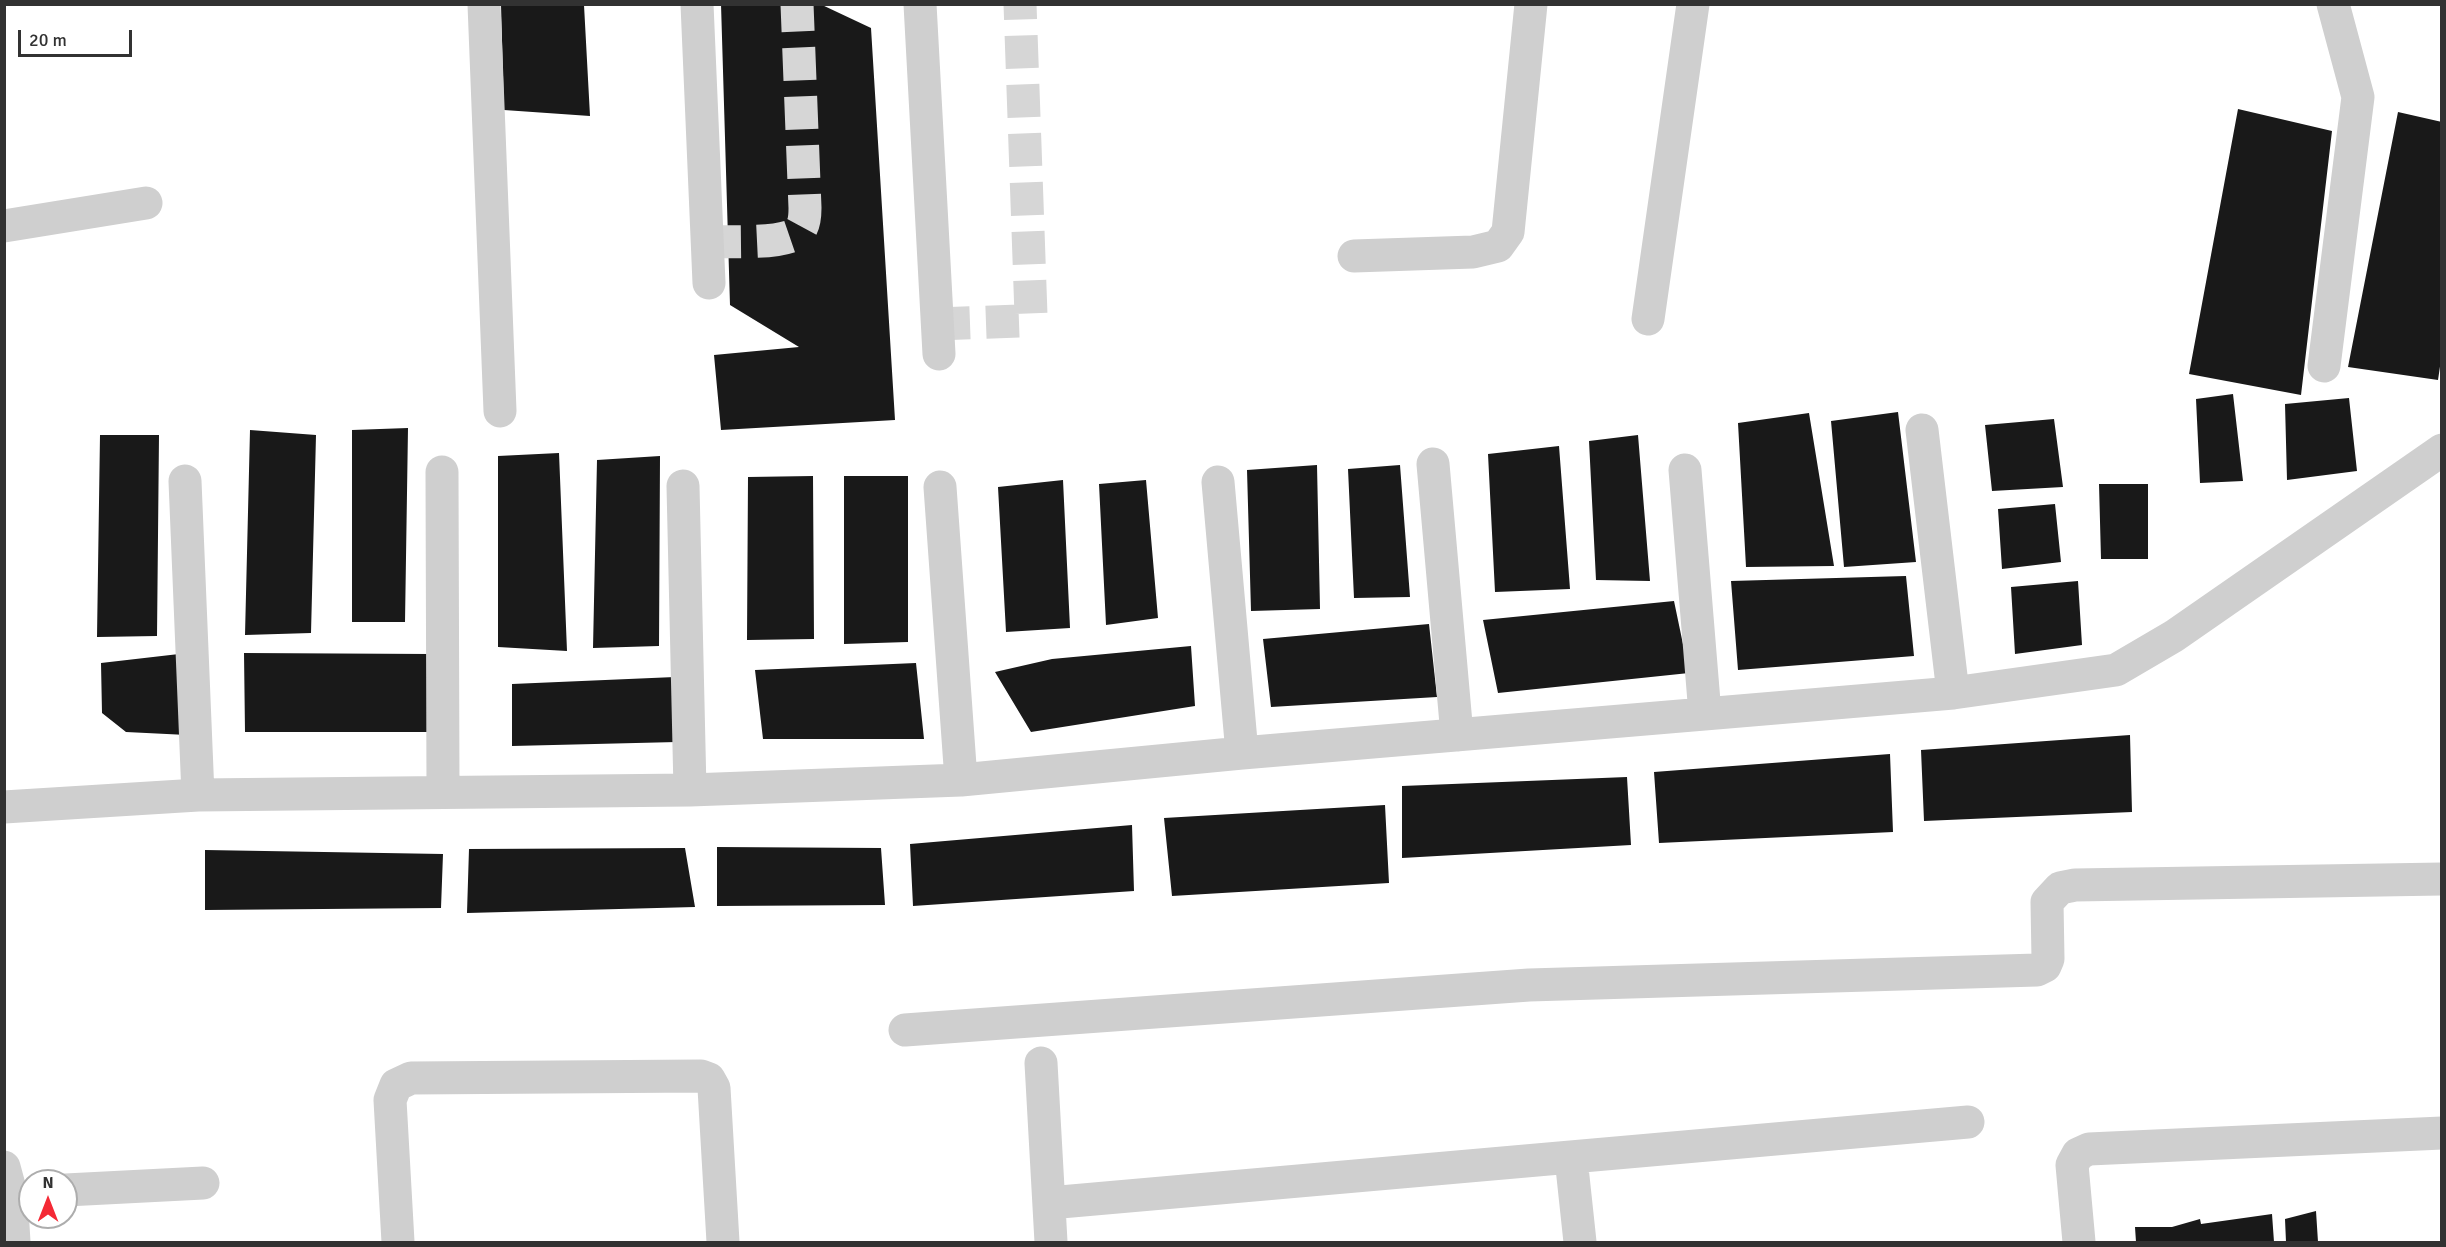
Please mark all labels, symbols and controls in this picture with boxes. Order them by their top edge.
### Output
scale bar [21,18,135,56]
text: 20 m [29,29,67,51]
north arrow [18,1169,78,1229]
text: N [42,1173,54,1193]

